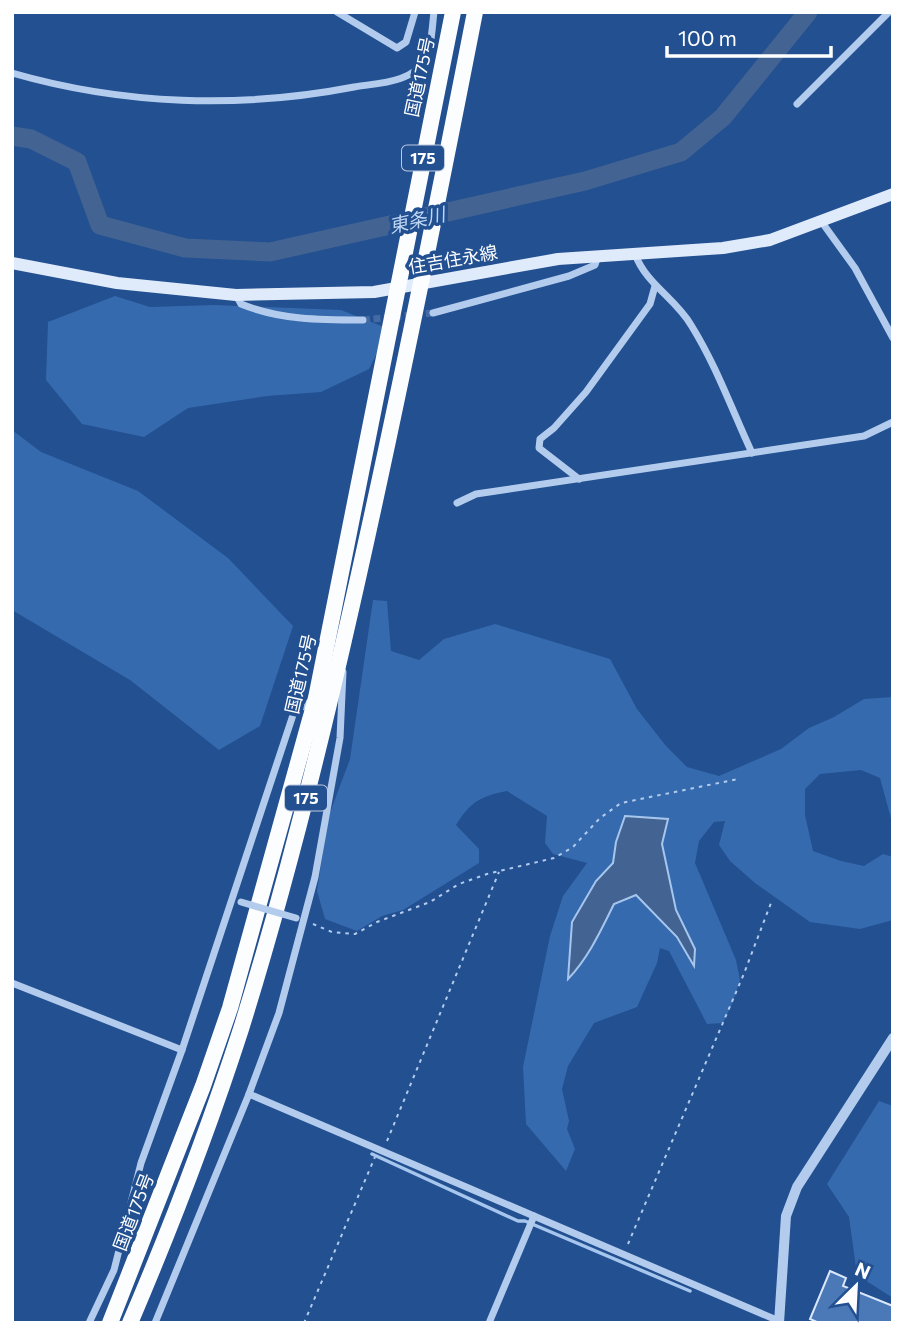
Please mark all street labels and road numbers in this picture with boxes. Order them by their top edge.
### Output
street label: 国道175号 [400,35,438,119]
road number: 175 [402,146,444,170]
street label: 住吉住永線 [407,240,499,278]
street label: 国道175号 [280,632,320,716]
road number: 175 [285,786,327,810]
street label: 国道175号 [108,1170,158,1254]

